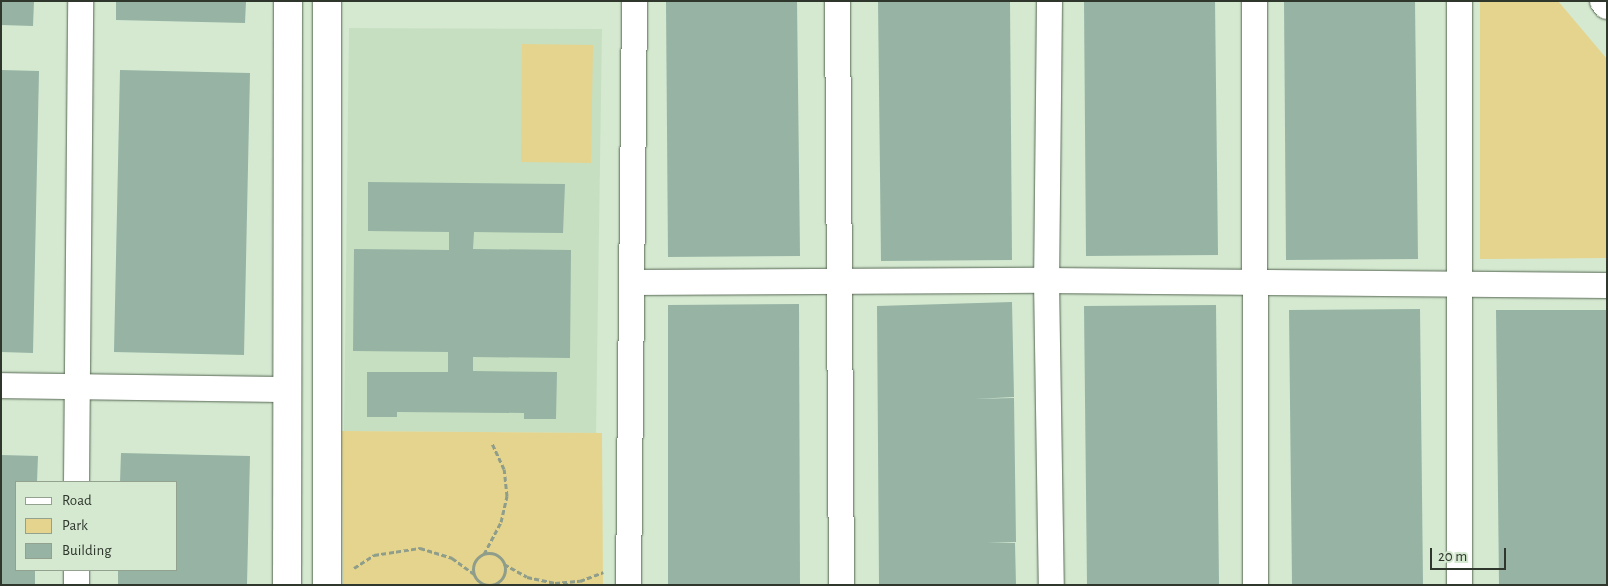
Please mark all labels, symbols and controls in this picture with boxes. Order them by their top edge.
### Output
legend [15,481,178,571]
text: Road [62,493,92,508]
text: Park [62,518,88,533]
scale bar [1433,538,1509,570]
text: Building [62,543,112,558]
text: 20 m [1438,549,1467,564]

